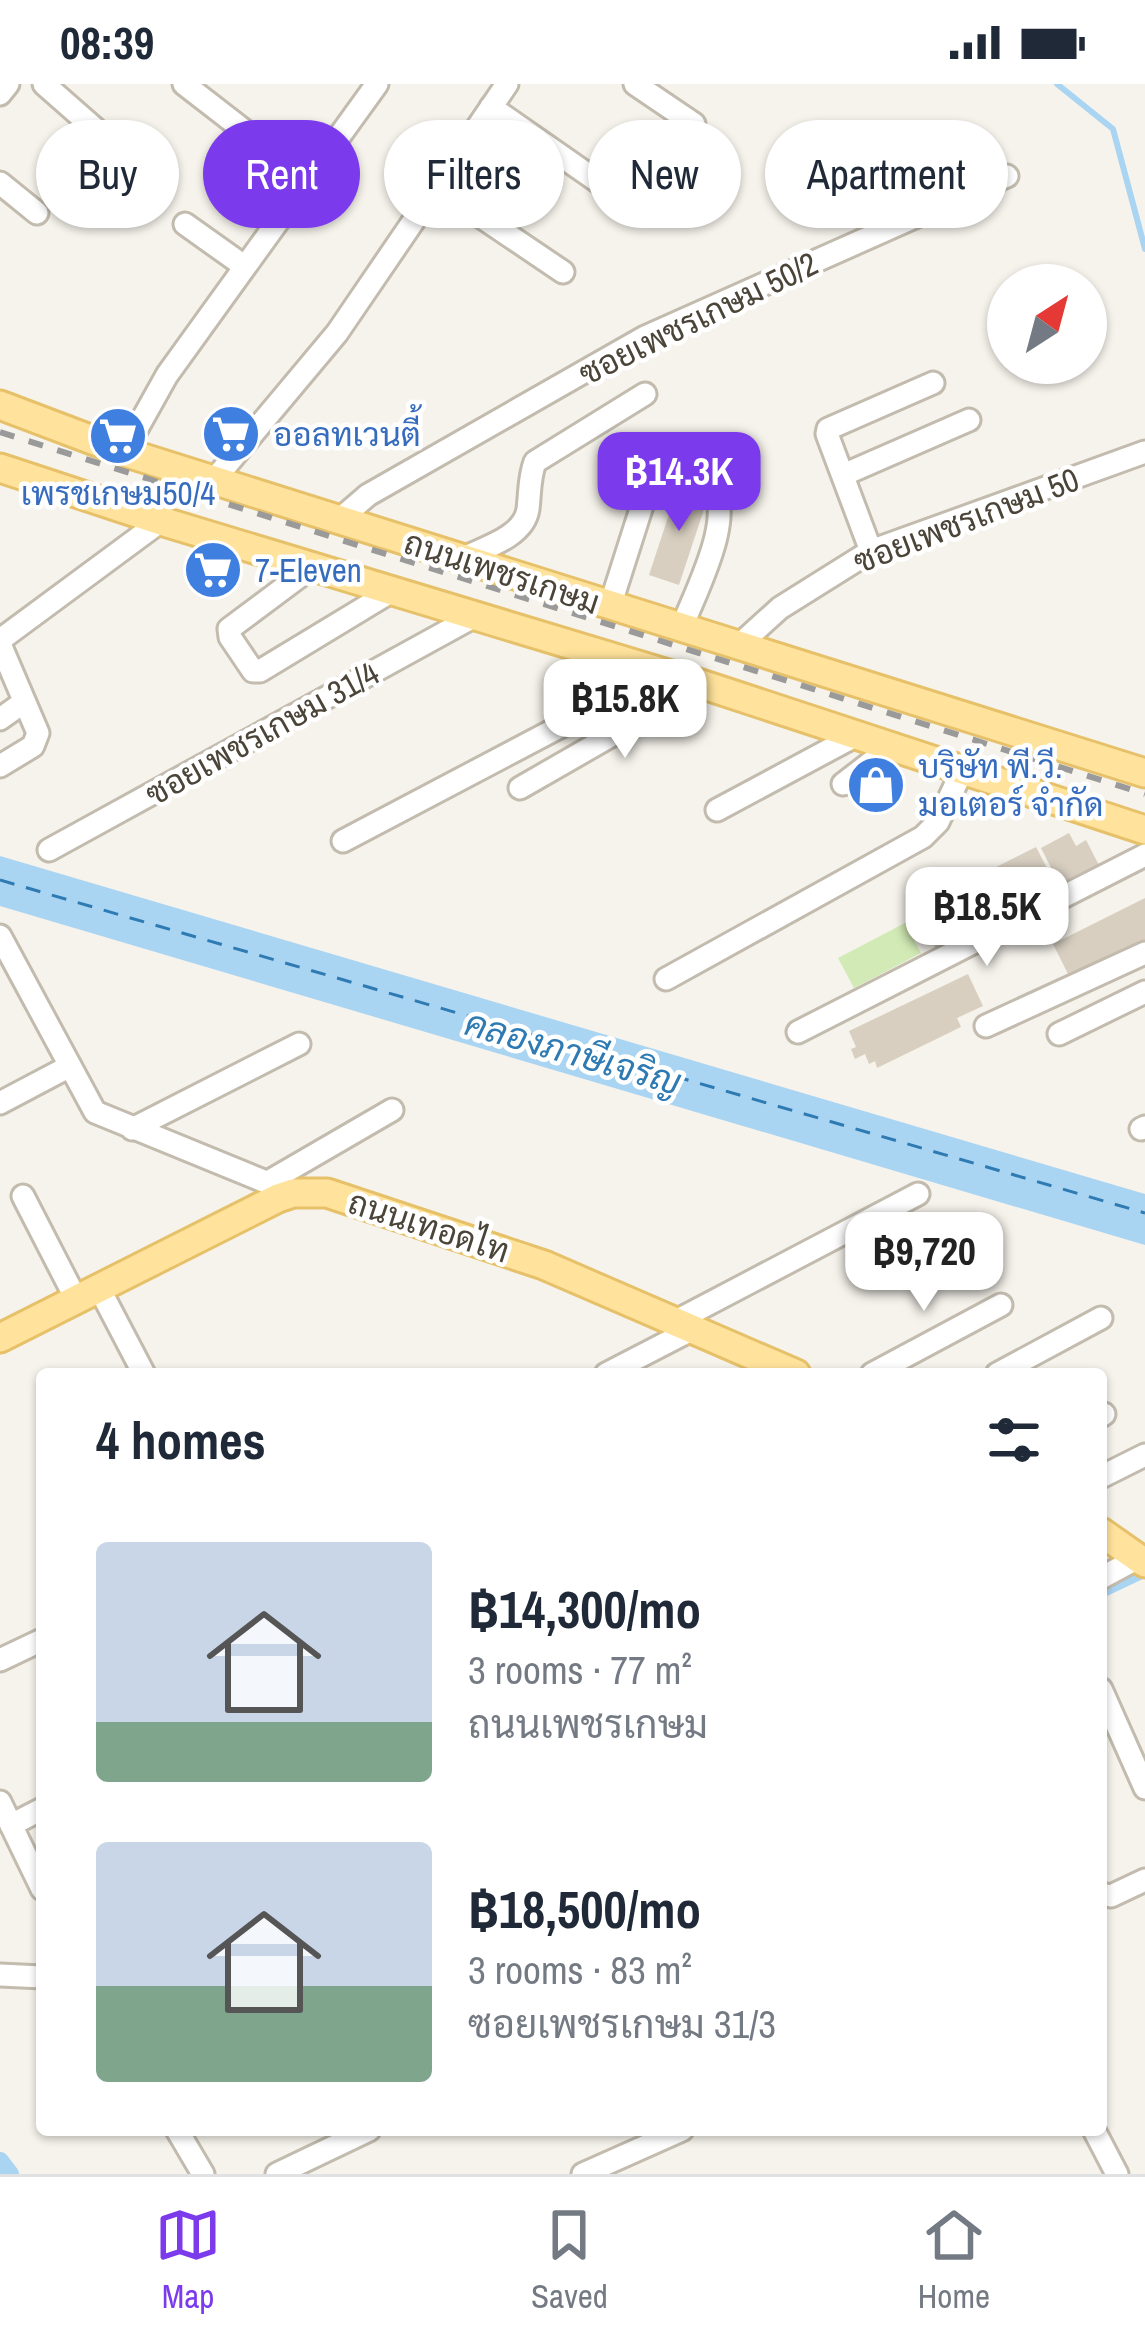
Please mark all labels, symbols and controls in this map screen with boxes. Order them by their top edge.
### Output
text: 08:39 [60,12,154,73]
chip: Buy [36,120,179,228]
chip: Rent [203,120,360,228]
chip: Filters [384,120,564,228]
chip: New [588,120,741,228]
chip: Apartment [765,120,1008,228]
street label: ซอยเพชรเกษม 50/2 [571,241,825,395]
north arrow [987,264,1107,384]
map controls [987,264,1107,384]
supermarket icon: ออลทเวนตี้ [200,403,262,465]
place label: ออลทเวนตี้ [273,403,422,456]
supermarket icon: เพรชเกษม50/4 [87,405,149,467]
pin: ฿14.3K [581,432,777,534]
text: ฿14.3K [625,445,733,497]
street label: ซอยเพชรเกษม 50 [847,457,1085,583]
place label: เพรชเกษม50/4 [21,471,215,515]
street label: ถนนเพชรเกษม [399,520,605,624]
supermarket icon: 7-Eleven [182,539,244,601]
place label: 7-Eleven [255,548,362,592]
street label: ซอยเพชรเกษม 31/4 [137,651,387,815]
pin: ฿15.8K [527,659,723,761]
text: ฿15.8K [571,672,679,724]
place label: บริษัท พี.วี. มอเตอร์ จำกัด [918,744,1104,826]
shop icon: บริษัท พี.วี. มอเตอร์ จำกัด [845,754,907,816]
pin: ฿18.5K [889,867,1085,969]
text: ฿18.5K [933,880,1041,932]
water label: คลองภาษีเจริญ [459,998,687,1106]
street label: ถนนเทอดไท [343,1179,515,1273]
pin: ฿9,720 [826,1212,1022,1314]
text: ฿9,720 [872,1225,976,1277]
text: 4 homes [96,1406,266,1475]
icon: filters [981,1407,1047,1473]
text: ฿14,300/mo [468,1575,701,1644]
icon: home [192,1590,336,1734]
text: 3 rooms · 77 m² [468,1644,692,1696]
text: ถนนเพชรเกษม [468,1698,708,1750]
text: ฿18,500/mo [468,1875,701,1944]
icon: home [192,1890,336,2034]
text: 3 rooms · 83 m² [468,1944,692,1996]
text: ซอยเพชรเกษม 31/3 [468,1998,776,2050]
tab: Map [155,2202,221,2318]
tab: Saved [531,2202,608,2318]
tab: Home [918,2202,990,2318]

